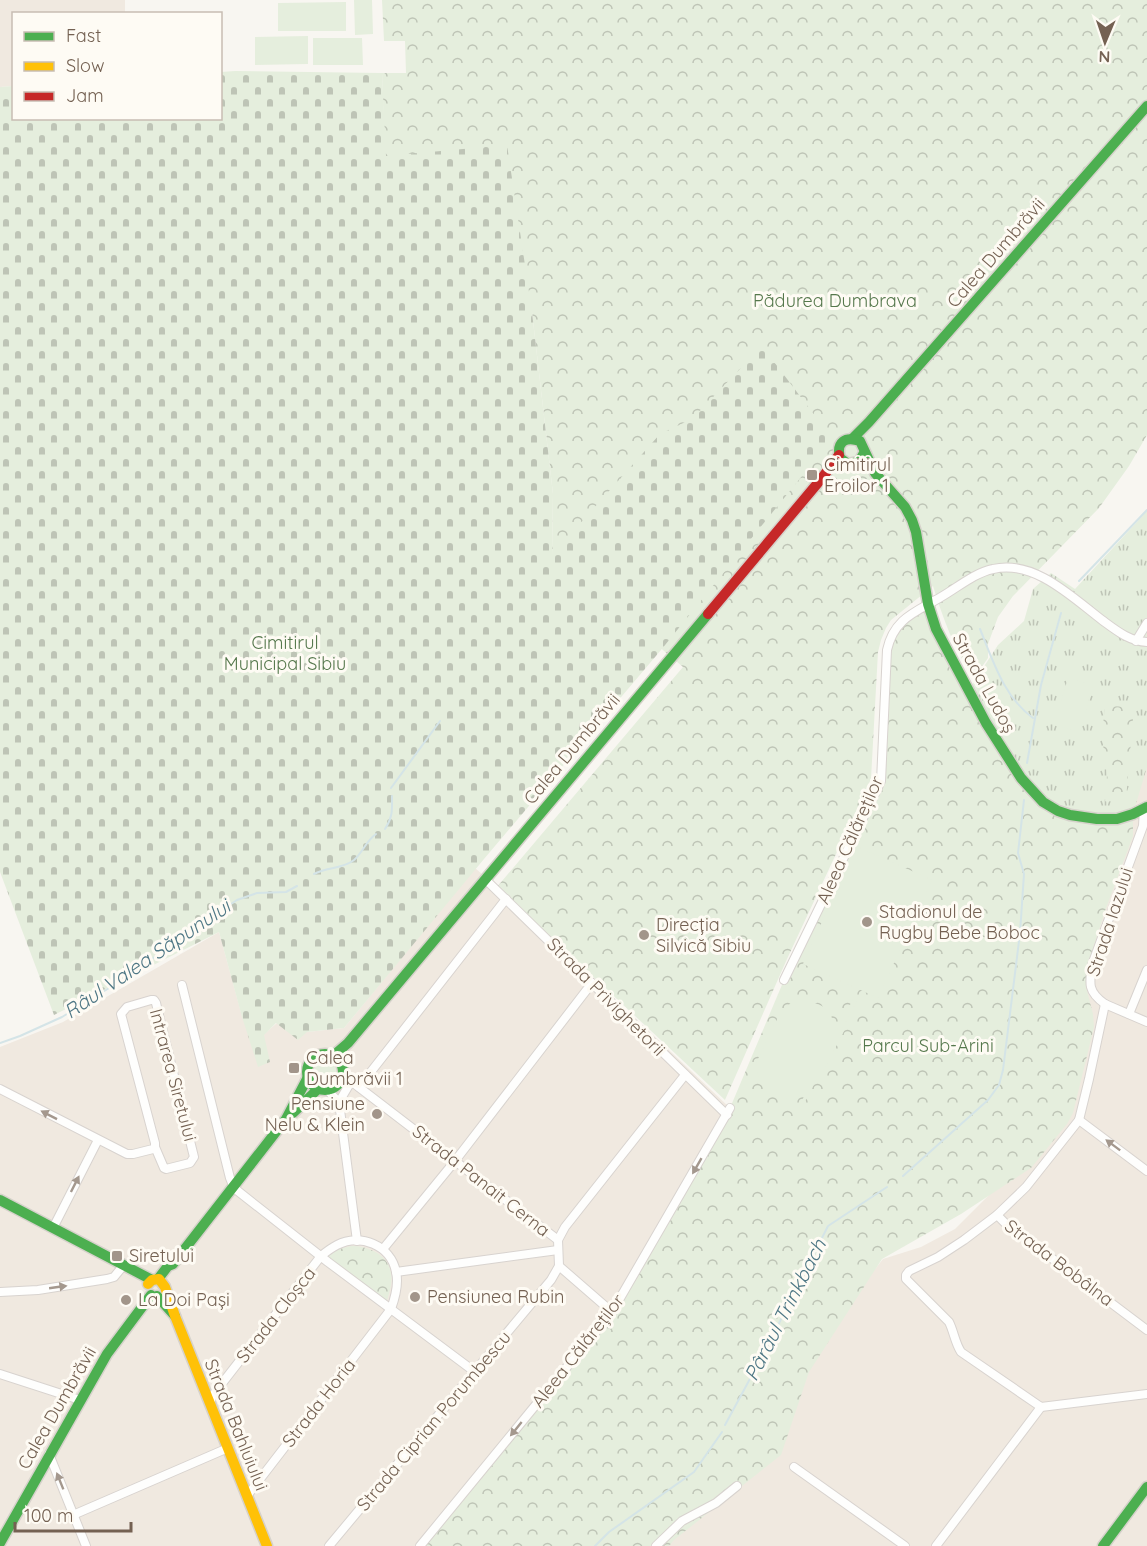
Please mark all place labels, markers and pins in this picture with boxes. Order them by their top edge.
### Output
place label: Cimitirul Eroilor 1 [824,453,891,497]
marker: Cimitirul Eroilor 1 [805,468,819,482]
place label: Stadionul de Rugby Bebe Boboc [879,900,1040,944]
place label: Direcția Silvică Sibiu [656,913,751,957]
marker: Stadionul de Rugby Bebe Boboc [860,915,874,929]
marker: Direcția Silvică Sibiu [637,928,651,942]
place label: Calea Dumbrăvii 1 [306,1046,403,1090]
marker: Calea Dumbrăvii 1 [287,1061,301,1075]
place label: Pensiune Nelu & Klein [265,1092,365,1136]
marker: Pensiune Nelu & Klein [370,1107,384,1121]
place label: Siretului [129,1244,194,1267]
marker: Siretului [110,1249,124,1263]
place label: Pensiunea Rubin [427,1285,564,1308]
place label: La Doi Pași [138,1288,230,1311]
marker: Pensiunea Rubin [408,1290,422,1304]
marker: La Doi Pași [119,1293,133,1307]

